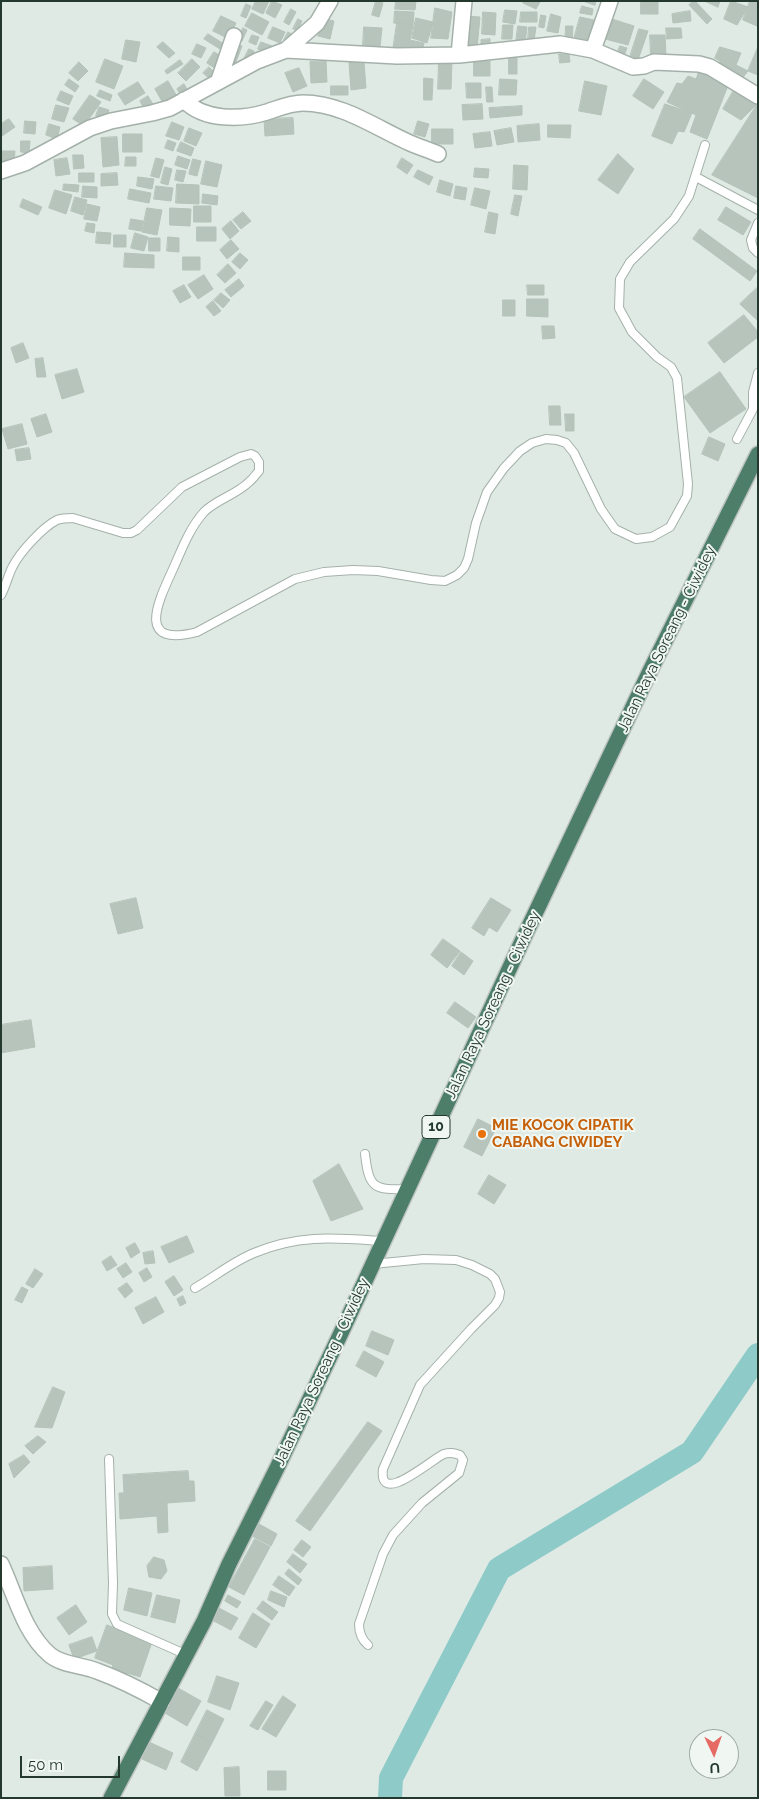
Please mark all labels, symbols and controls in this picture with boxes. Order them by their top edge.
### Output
street label: Jalan Raya Soreang - Ciwidey [614,543,720,735]
street label: Jalan Raya Soreang - Ciwidey [442,908,544,1102]
road number: 10 [422,1116,450,1138]
place label: MIE KOCOK CIPATIK CABANG CIWIDEY [492,1116,634,1151]
marker: MIE KOCOK CIPATIK CABANG CIWIDEY [476,1128,488,1140]
street label: Jalan Raya Soreang - Ciwidey [271,1275,373,1469]
north arrow [689,1729,739,1779]
scale bar [22,1746,122,1778]
text: 50 m [28,1756,63,1774]
text: U [709,1760,720,1776]

